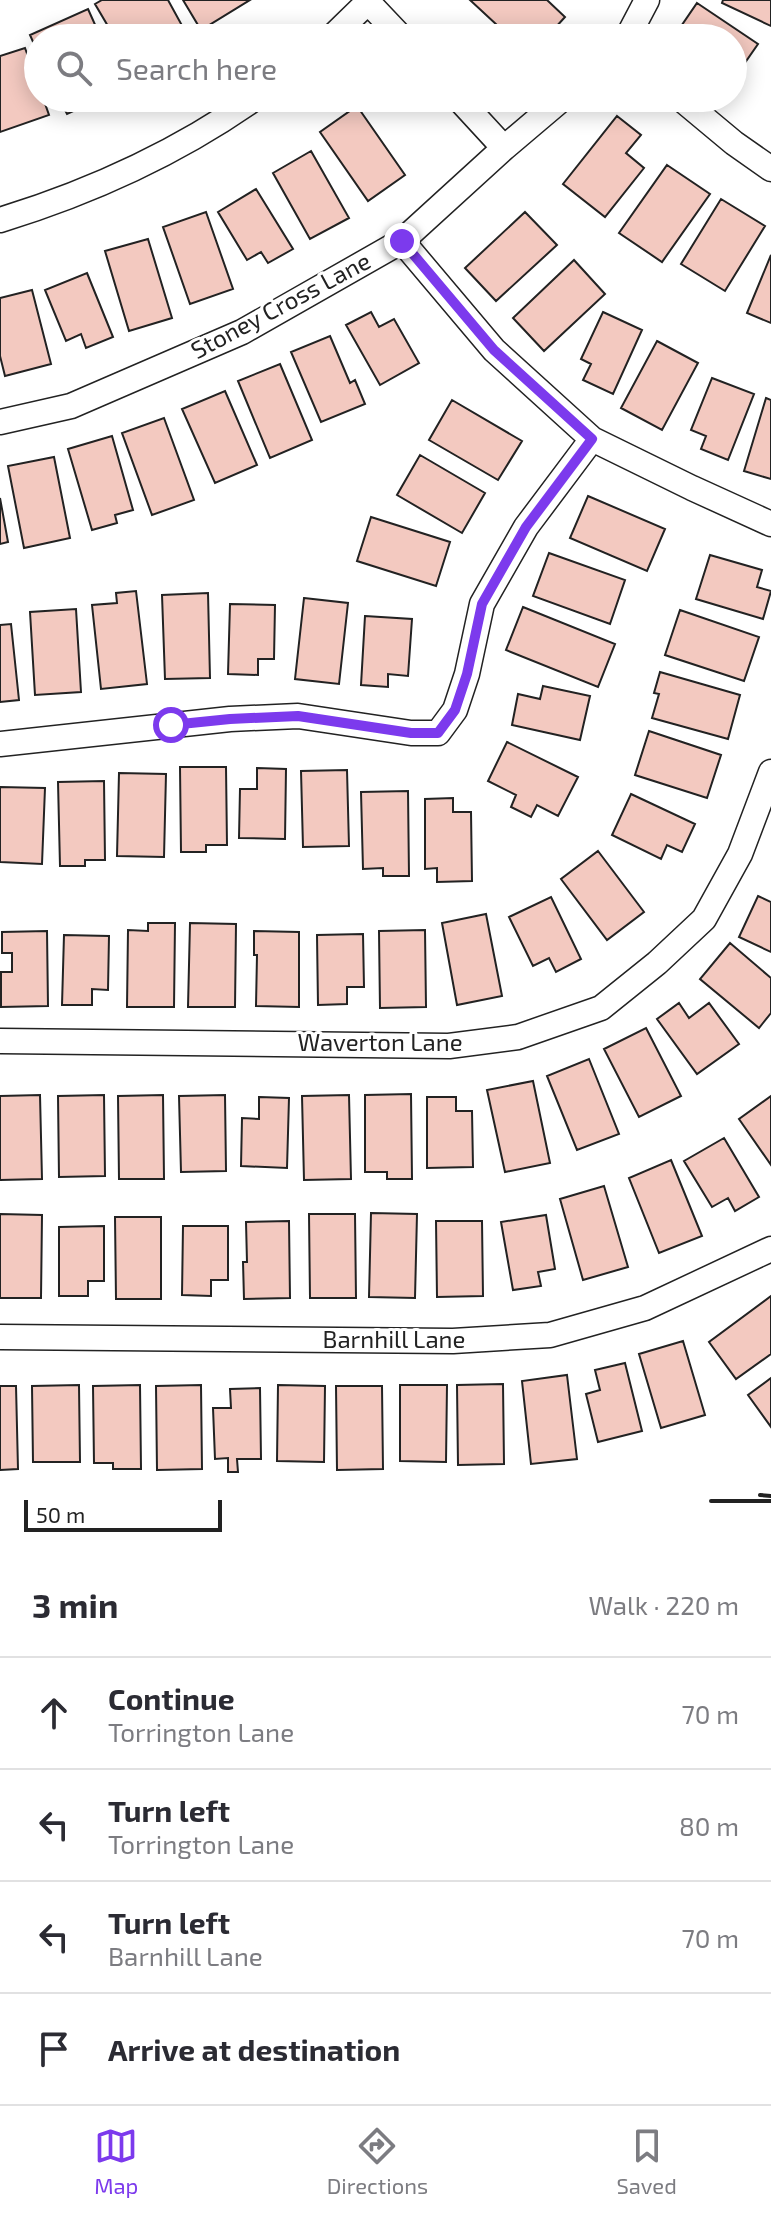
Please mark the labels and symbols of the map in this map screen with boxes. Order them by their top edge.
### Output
route end [384,223,420,259]
street label: Stoney Cross Lane [186,245,375,364]
route start [153,707,189,743]
street label: Waverton Lane [297,1027,463,1056]
street label: Barnhill Lane [323,1324,465,1353]
scale bar [24,1496,222,1532]

